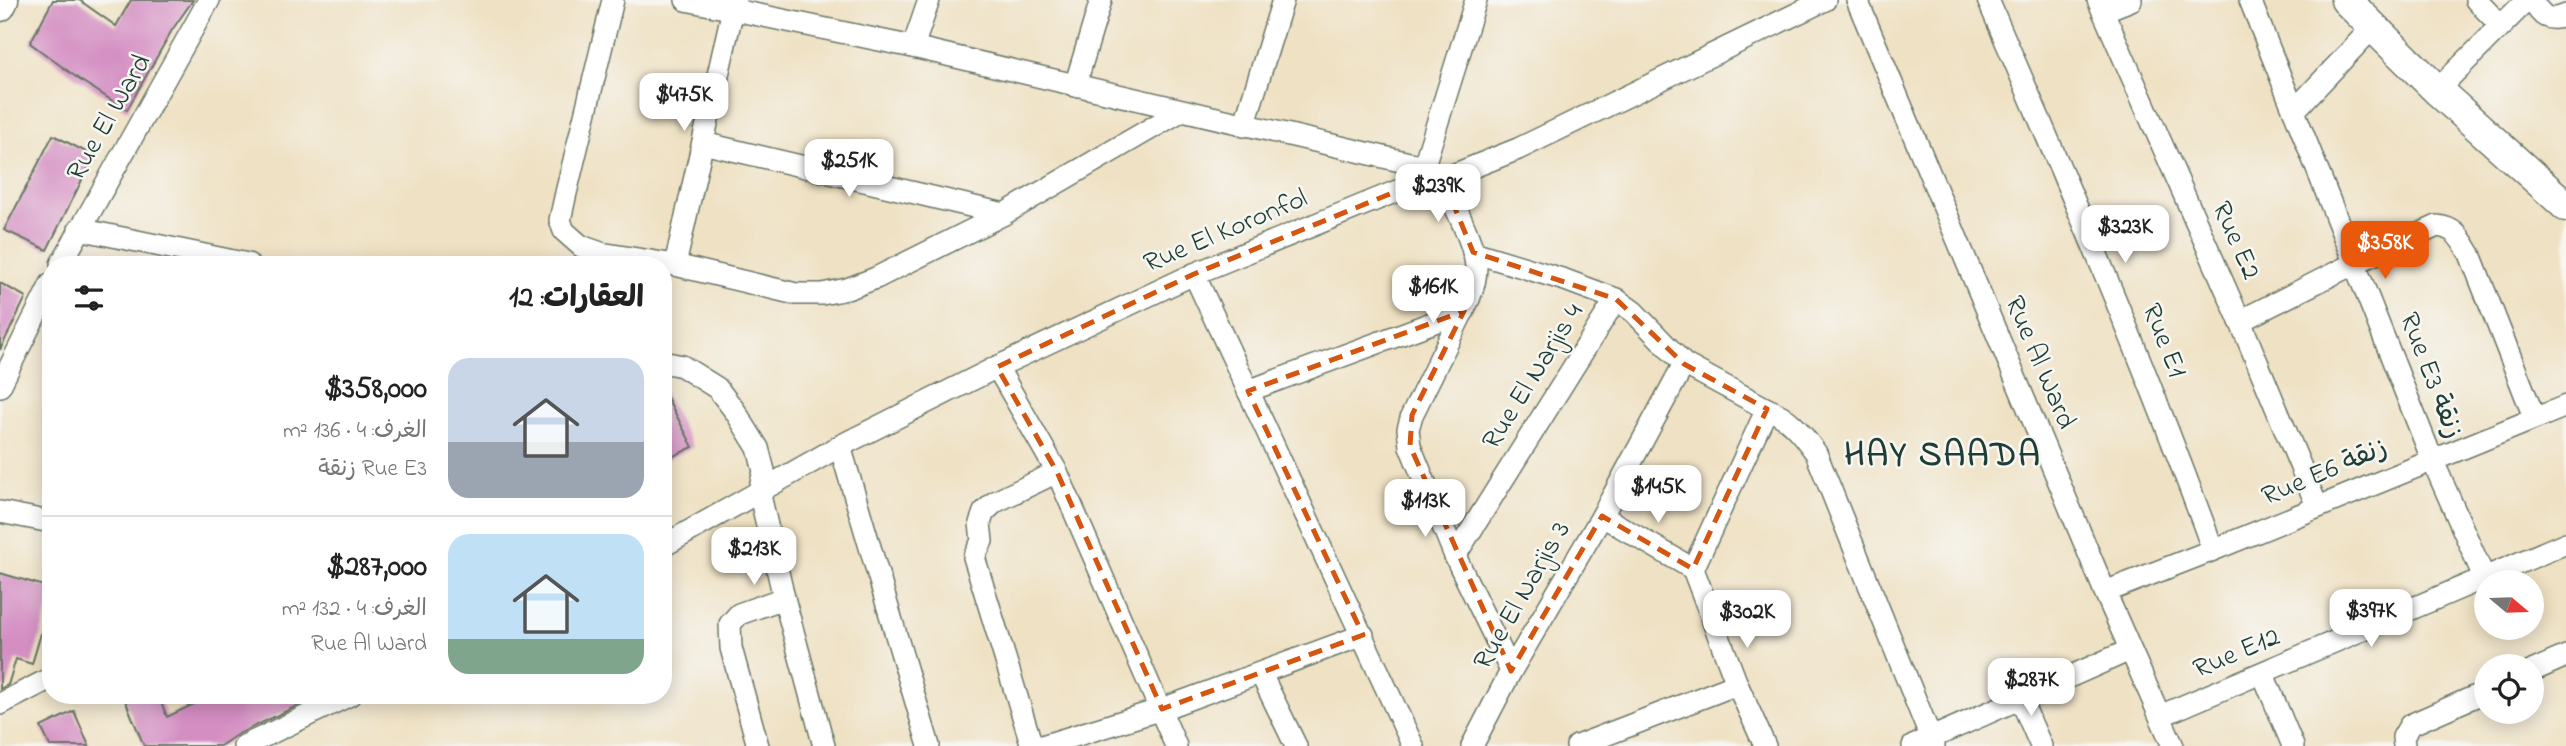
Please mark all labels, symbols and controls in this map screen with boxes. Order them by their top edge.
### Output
street label: Rue El Ward [57,47,163,189]
pin: $475K [635,74,733,133]
text: $475K [655,79,713,112]
pin: $251K [800,140,898,199]
text: $251K [821,145,877,178]
pin: $239K [1389,164,1487,224]
text: $239K [1412,170,1464,203]
street label: Rue El Koronfol [1138,179,1314,285]
street label: Rue E2 [2200,195,2270,287]
pin: $323K [2076,205,2174,265]
text: $323K [2097,211,2153,244]
pin: $358K [2336,222,2434,281]
text: $358K [2357,227,2413,260]
pin: $161K [1384,266,1482,325]
text: $161K [1408,271,1458,304]
text: العقارات: 12 [509,277,644,321]
icon: filters [70,279,108,317]
street label: Rue Al Ward [1993,290,2086,436]
street label: Rue El Narjis 4 [1473,295,1596,458]
street label: Rue E1 [2130,298,2196,384]
street label: Rue E3 زنقة [2387,307,2473,445]
text: $358,000 [324,368,427,412]
icon: home [504,386,588,470]
text: الغرف: 4 · 136 m² [283,415,427,448]
street label: Rue E6 زنقة [2256,428,2394,518]
district label: HAY SAADA [1844,431,2042,482]
text: Rue E3 زنقة [318,453,427,486]
pin: $145K [1609,466,1707,525]
text: $145K [1630,471,1686,504]
pin: $113K [1376,480,1474,539]
text: $113K [1400,485,1450,518]
street label: Rue El Narjis 3 [1464,514,1582,678]
pin: $213K [705,528,803,587]
text: $213K [727,533,781,566]
text: $287,000 [326,546,427,590]
icon: home [504,562,588,646]
north arrow [2474,570,2544,640]
map controls [2474,570,2544,724]
pin: $302K [1698,590,1796,650]
pin: $397K [2322,590,2420,649]
text: الغرف: 4 · 132 m² [282,593,427,626]
text: $397K [2346,595,2396,628]
text: $302K [1719,596,1775,629]
street label: Rue E12 [2187,617,2287,691]
text: Rue Al Ward [311,628,427,661]
button: locate [2474,654,2544,724]
pin: $287K [1982,658,2080,718]
text: $287K [2004,664,2058,697]

